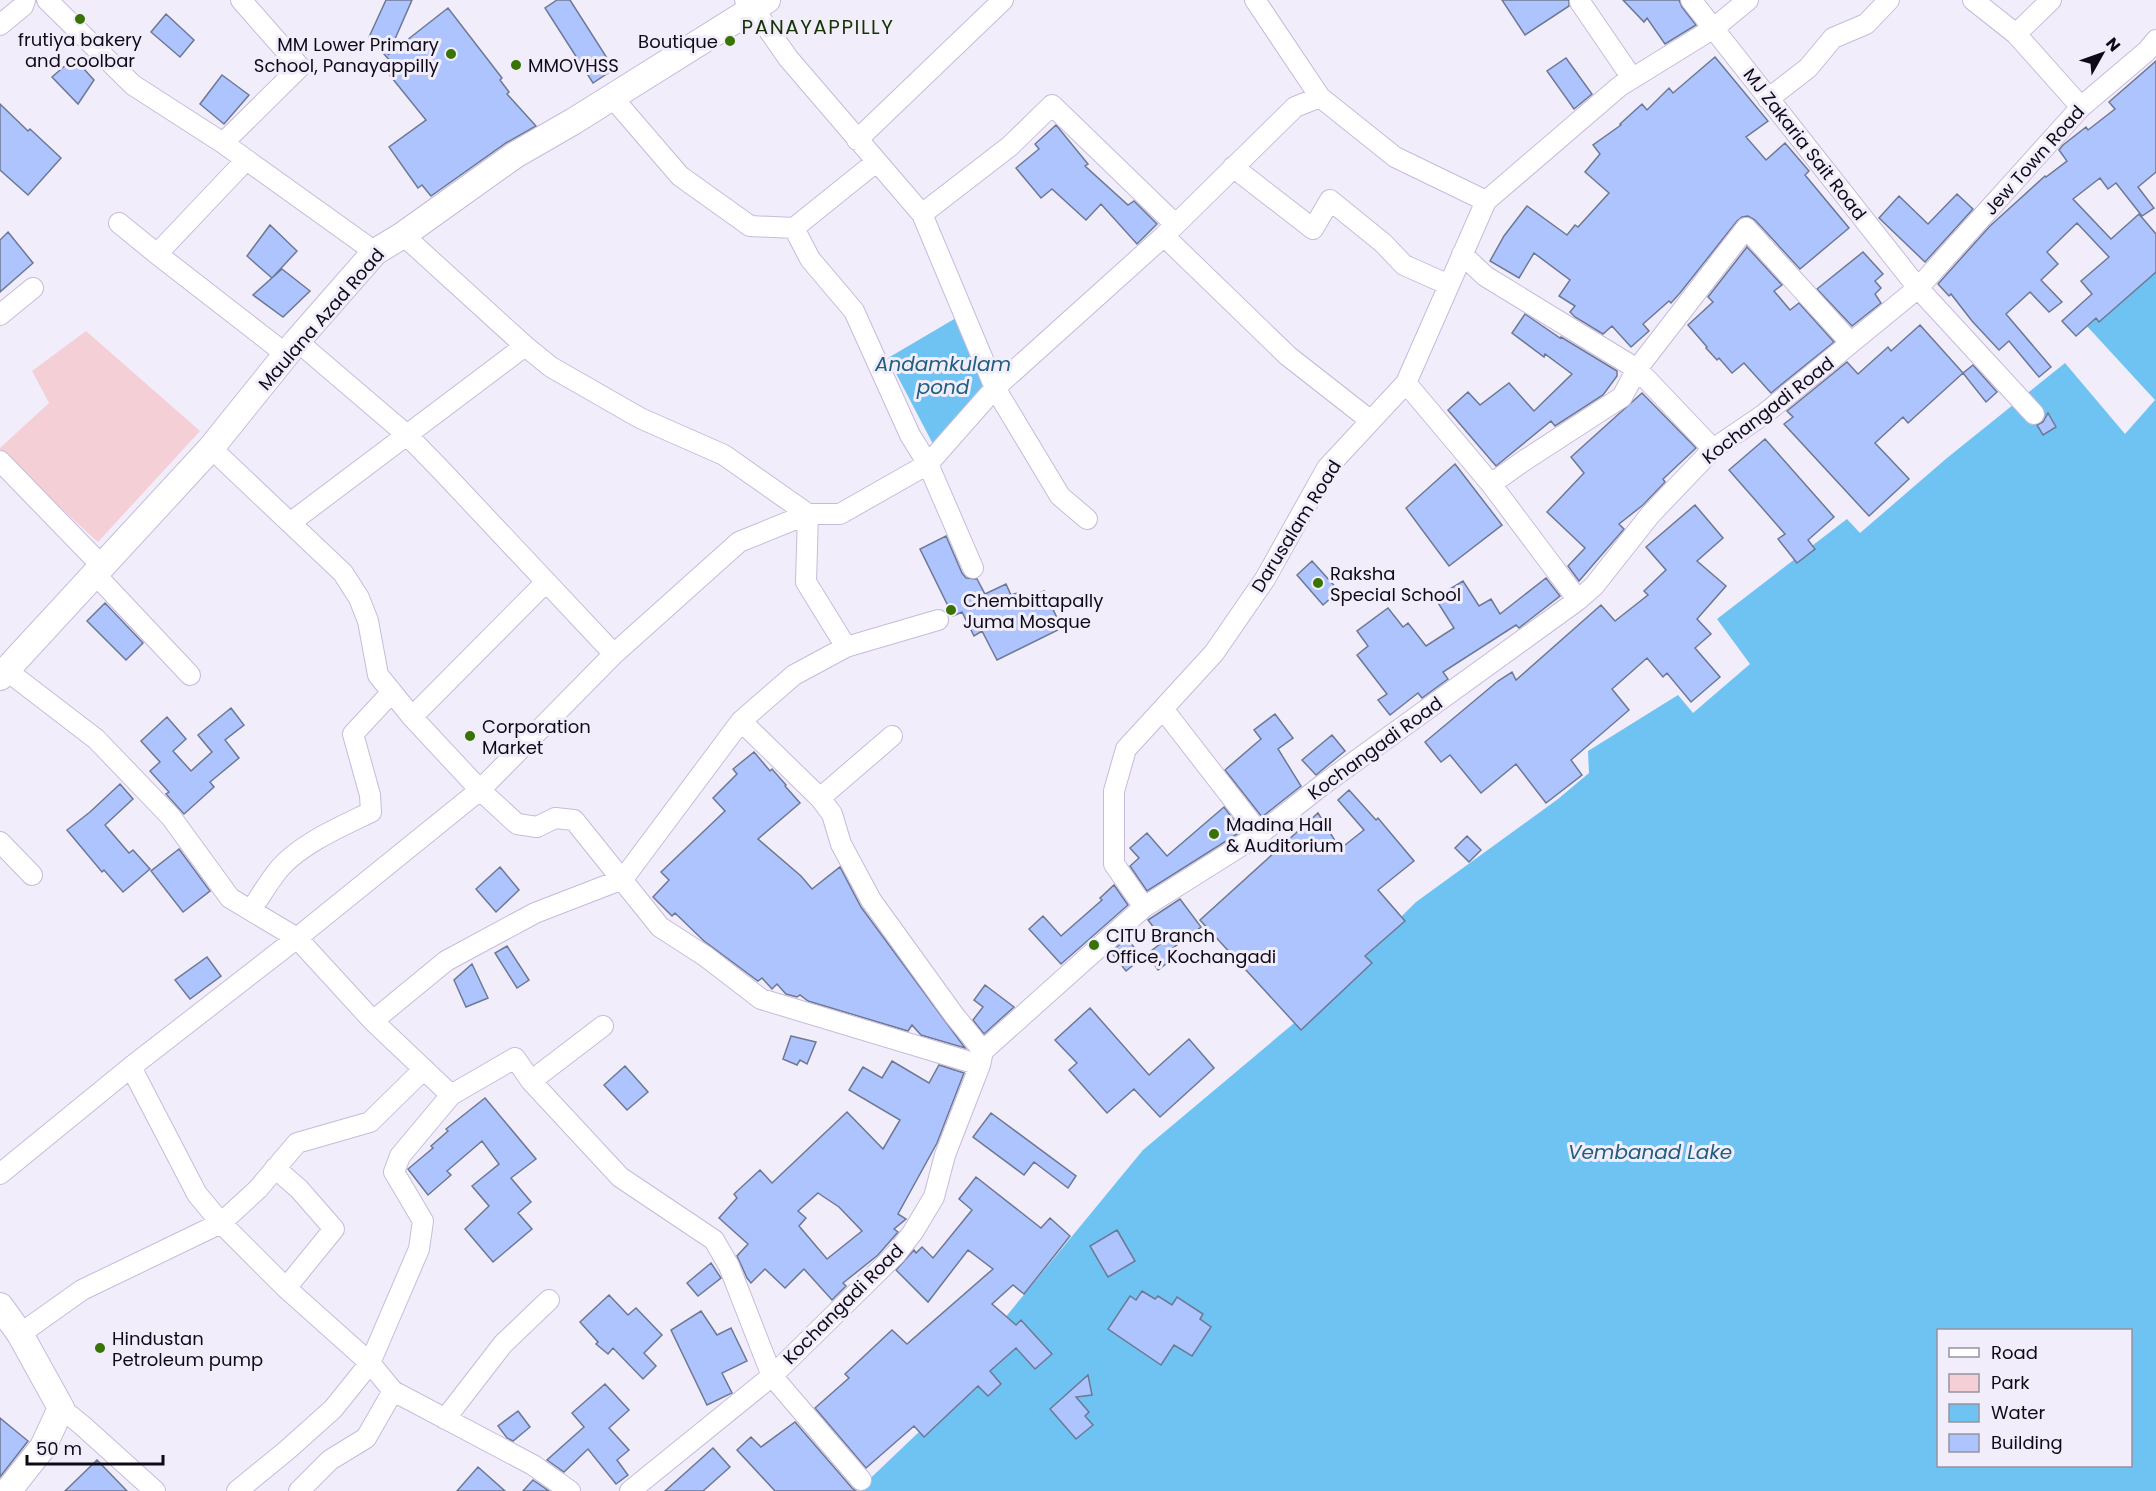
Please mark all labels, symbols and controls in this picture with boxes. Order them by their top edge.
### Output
marker: frutiya bakery and coolbar [73,12,87,26]
district label: PANAYAPPILLY [742,13,894,41]
north arrow [2072,24,2132,84]
place label: frutiya bakery and coolbar [18,27,142,73]
place label: Boutique [638,29,718,54]
place label: MM Lower Primary School, Panayappilly [254,32,439,78]
text: N [2100,33,2126,57]
marker: Boutique [723,34,737,48]
marker: MM Lower Primary School, Panayappilly [444,47,458,61]
place label: MMOVHSS [528,53,619,78]
marker: MMOVHSS [509,58,523,72]
street label: MJ Zakaria Sait Road [1738,63,1872,225]
street label: Jew Town Road [1978,100,2090,220]
street label: Maulana Azad Road [252,243,390,395]
water label: Andamkulam pond [874,350,1011,401]
street label: Kochangadi Road [1697,351,1839,469]
street label: Darusalam Road [1245,455,1347,597]
place label: Raksha Special School [1330,561,1461,607]
marker: Raksha Special School [1311,576,1325,590]
place label: Chembittapally Juma Mosque [963,588,1103,634]
marker: Chembittapally Juma Mosque [944,603,958,617]
street label: Kochangadi Road [1303,691,1447,805]
place label: Corporation Market [482,714,591,760]
marker: Corporation Market [463,729,477,743]
place label: Madina Hall & Auditorium [1226,812,1344,858]
marker: Madina Hall & Auditorium [1207,827,1221,841]
place label: CITU Branch Office, Kochangadi [1106,923,1276,969]
marker: CITU Branch Office, Kochangadi [1087,938,1101,952]
water label: Vembanad Lake [1568,1138,1732,1166]
street label: Kochangadi Road [777,1238,909,1370]
place label: Hindustan Petroleum pump [112,1326,263,1372]
legend [1937,1329,2132,1467]
text: Road [1991,1340,2038,1365]
marker: Hindustan Petroleum pump [93,1341,107,1355]
text: Park [1991,1370,2030,1395]
text: Water [1991,1400,2045,1425]
scale bar [27,1428,164,1466]
text: Building [1991,1430,2063,1455]
text: 50 m [36,1436,82,1461]

